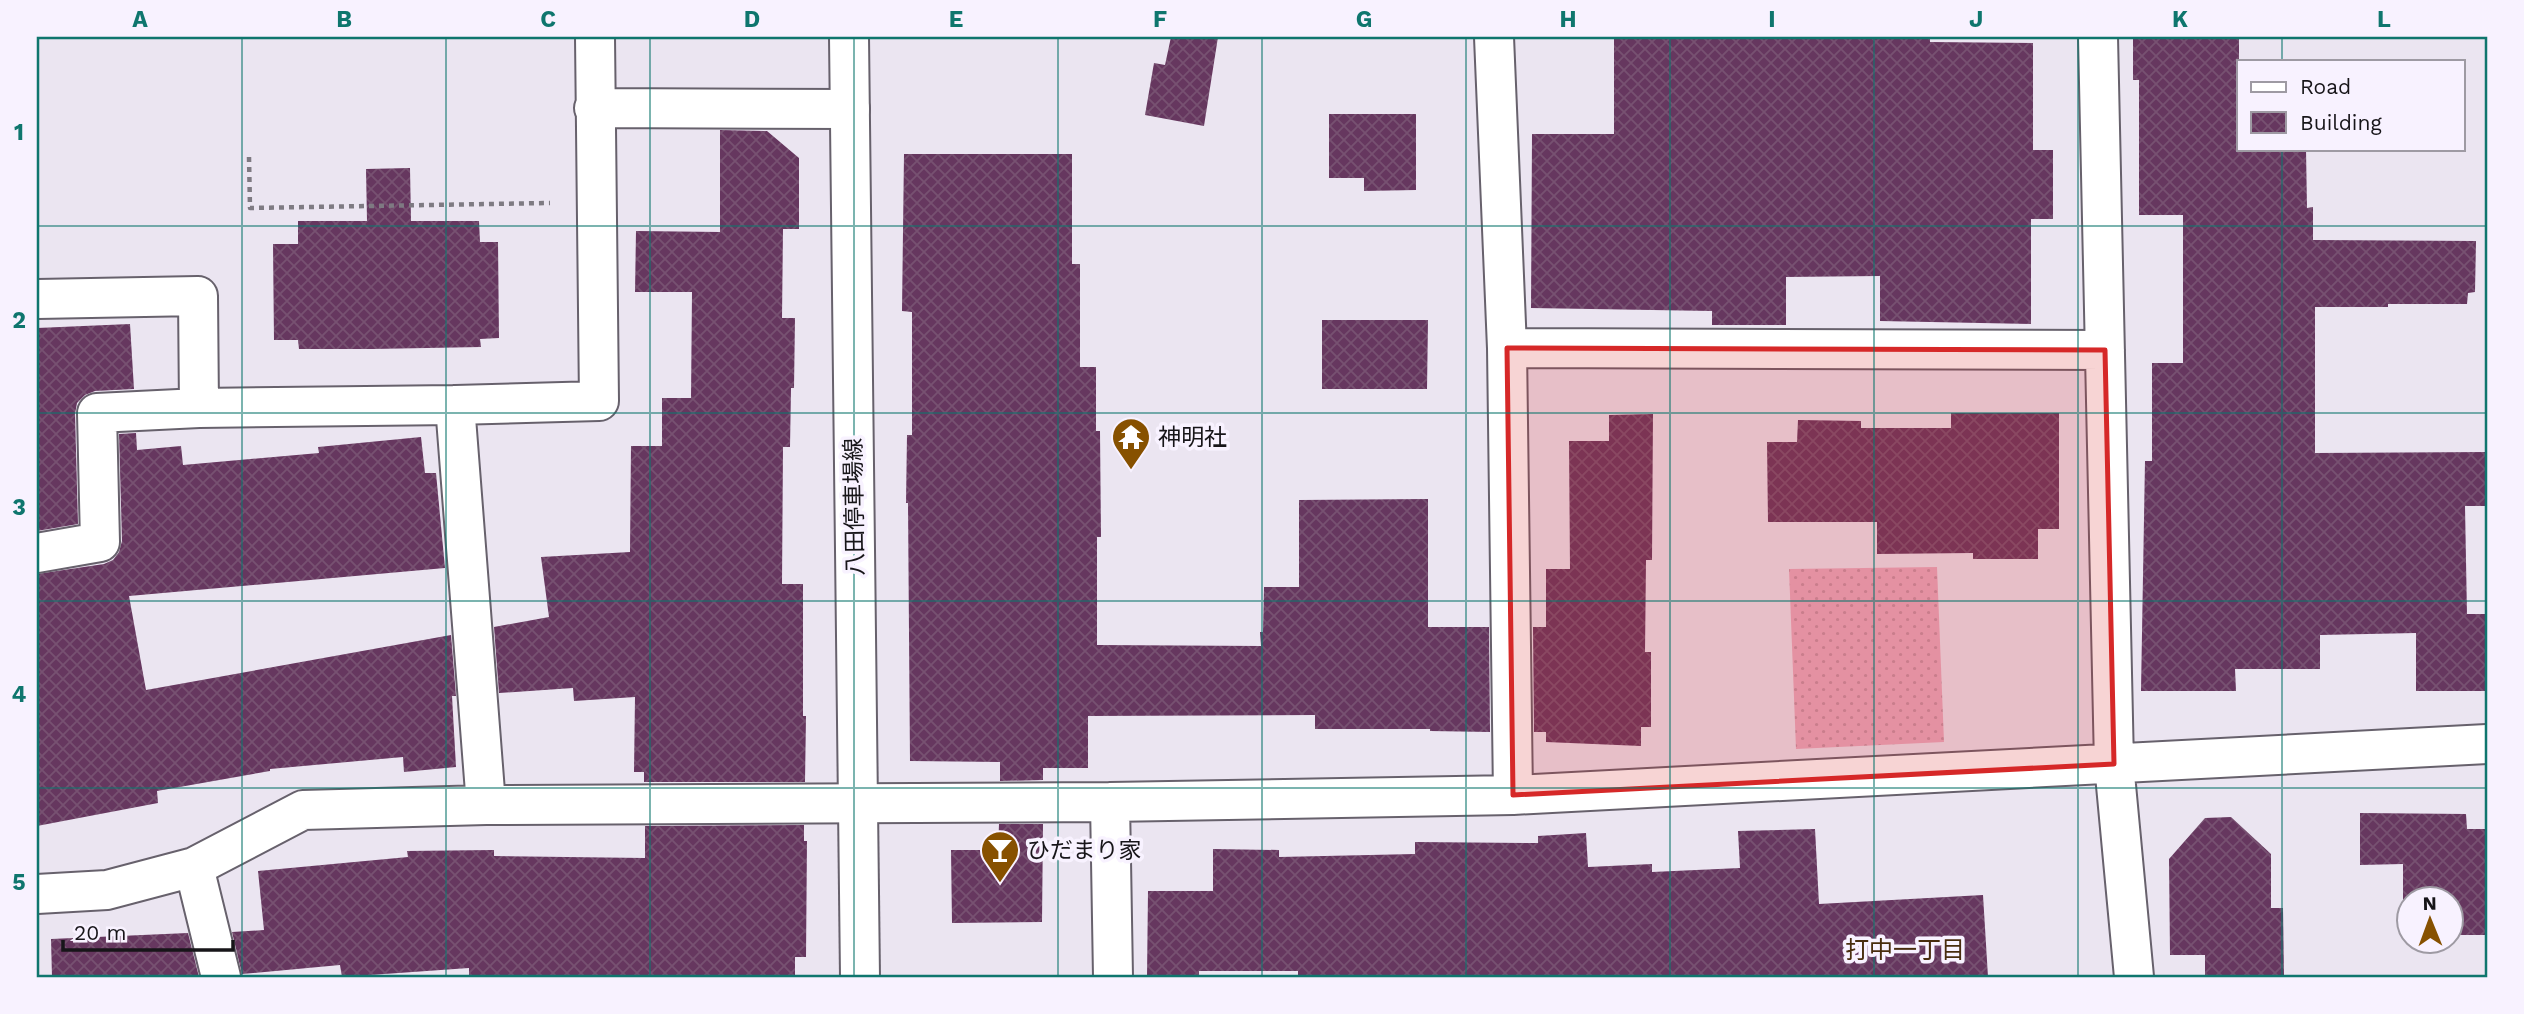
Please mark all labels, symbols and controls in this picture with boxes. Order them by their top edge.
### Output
text: A [132,6,148,33]
text: B [336,6,352,33]
text: C [540,6,556,33]
text: D [744,6,760,33]
text: E [949,6,963,33]
text: F [1153,6,1167,33]
text: G [1356,6,1372,33]
text: H [1559,6,1577,33]
text: I [1768,6,1776,33]
text: J [1969,6,1983,33]
text: K [2172,6,2188,33]
text: L [2377,6,2391,33]
legend [2237,60,2464,150]
text: Road [2300,74,2351,99]
text: Building [2300,110,2382,135]
text: 1 [14,119,24,146]
text: 2 [12,307,26,334]
temple icon: 神明社 [1110,416,1152,471]
place label: 神明社 [1158,424,1227,451]
street label: 八田停車場線 [840,438,869,576]
text: 3 [12,494,26,521]
text: 4 [12,681,27,708]
bar icon: ひだまり家 [979,829,1021,884]
place label: ひだまり家 [1027,837,1142,864]
text: 5 [12,869,26,896]
north arrow [2394,884,2464,954]
text: N [2422,892,2437,915]
scale bar [63,909,233,953]
text: 20 m [74,920,126,945]
district label: 打中一丁目 [1845,936,1965,964]

